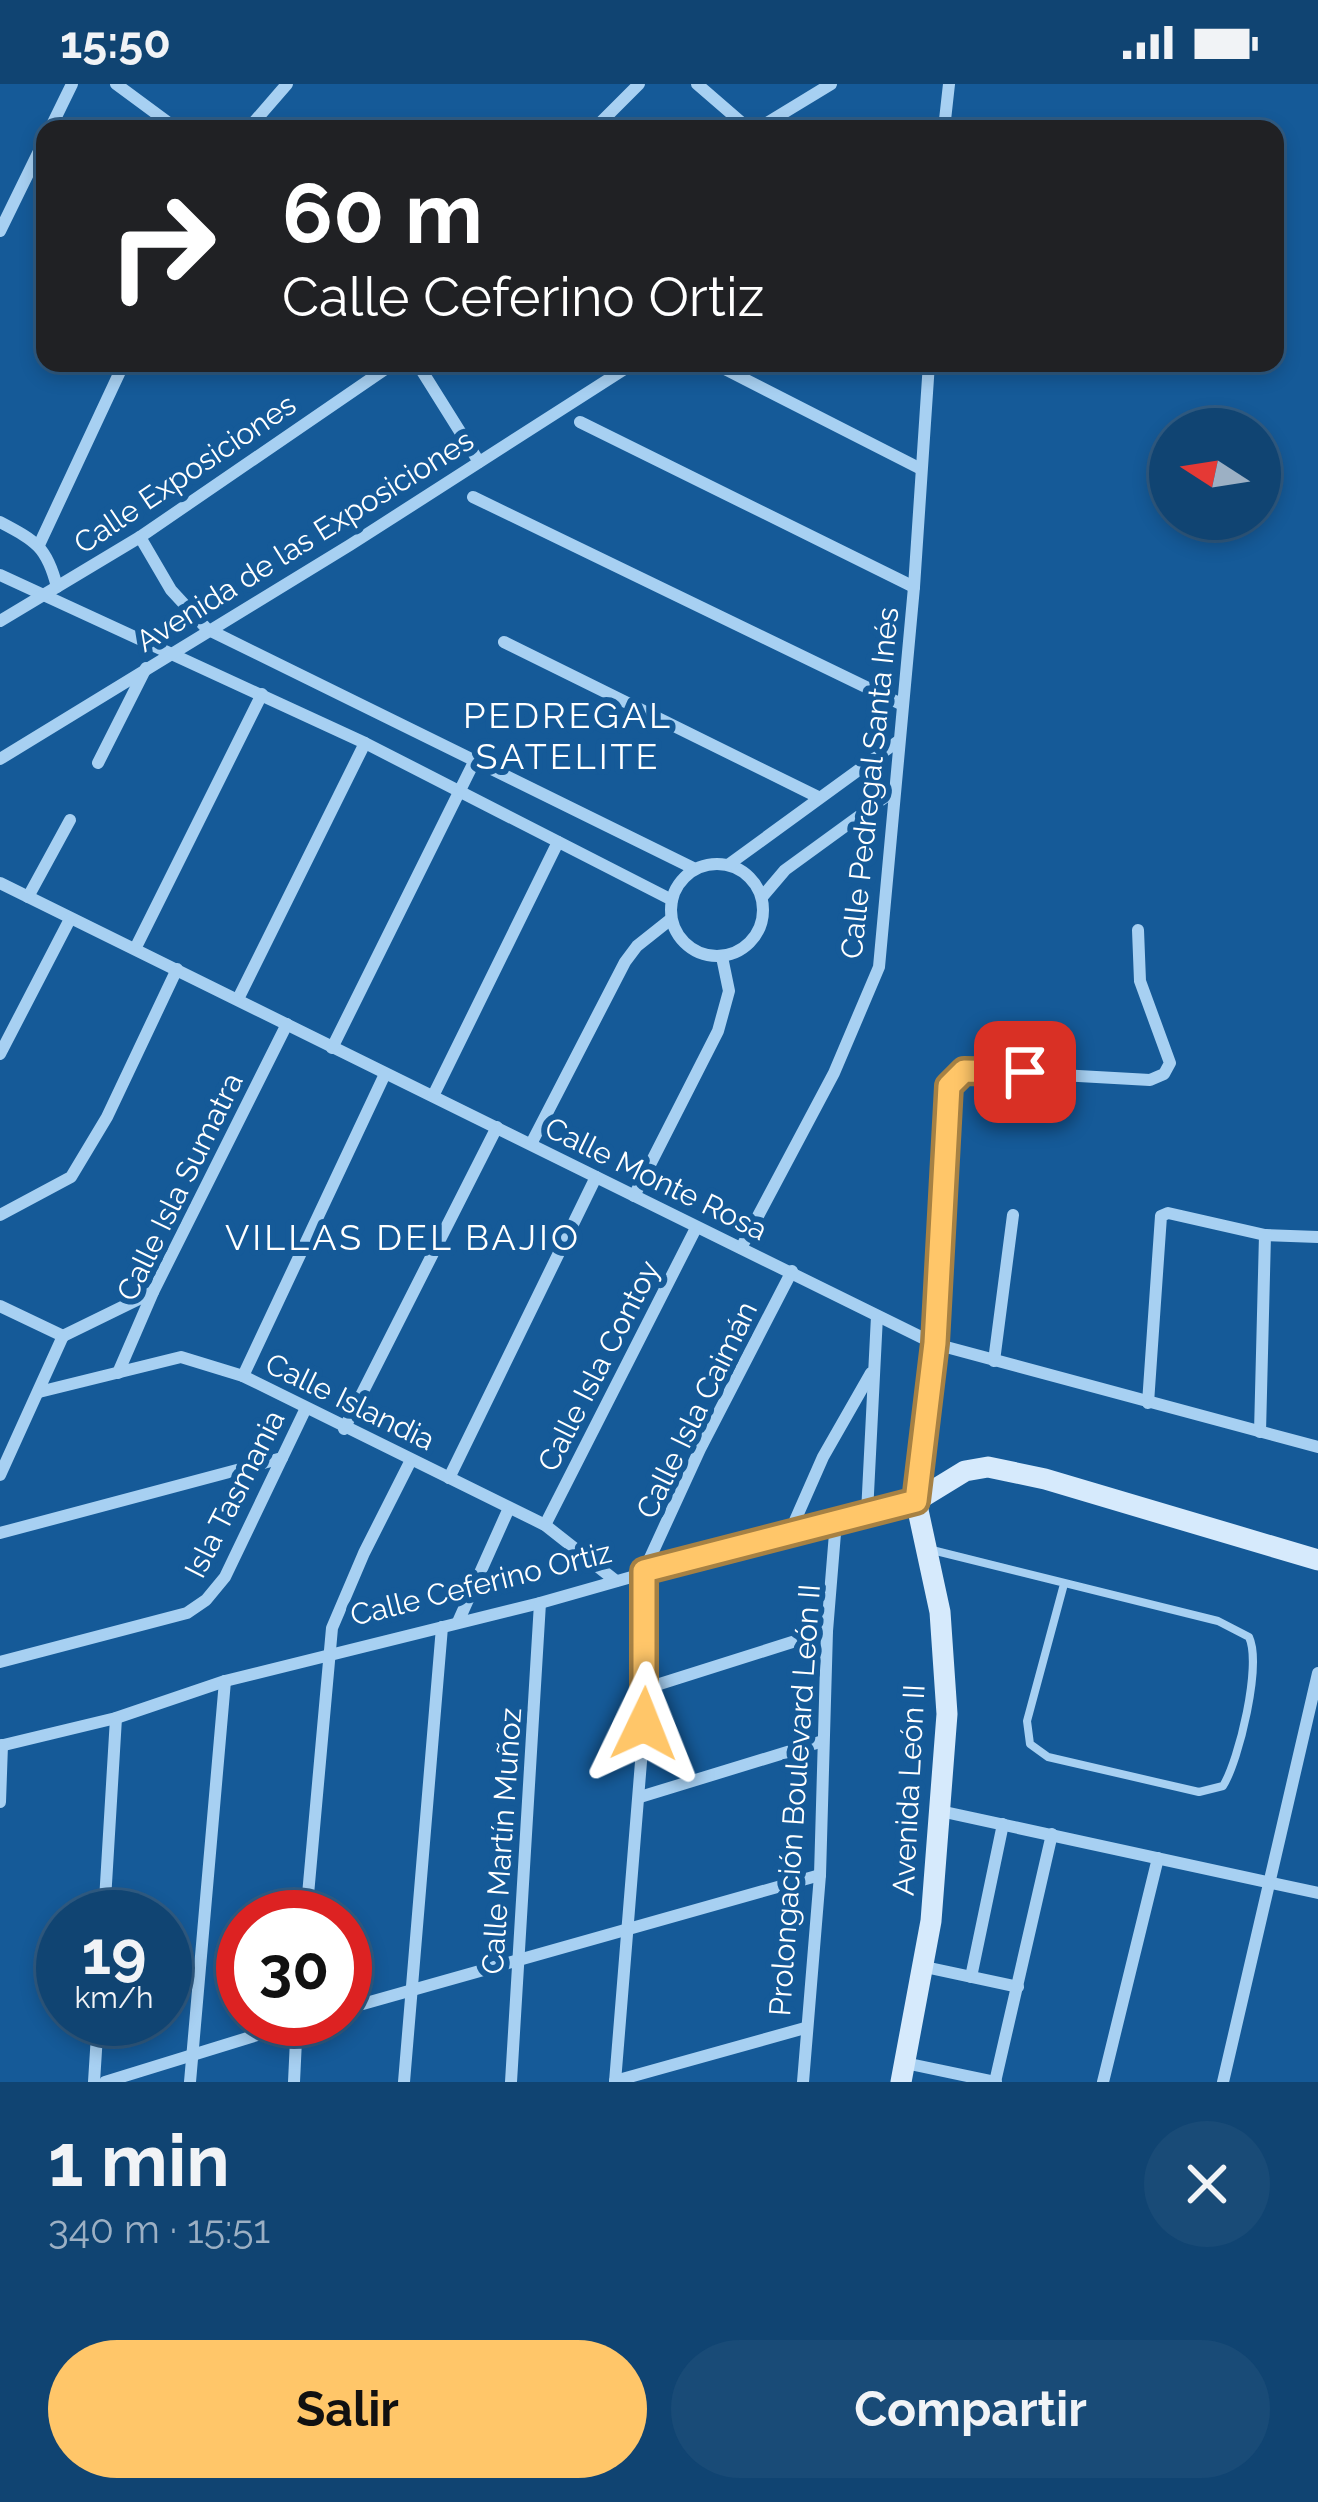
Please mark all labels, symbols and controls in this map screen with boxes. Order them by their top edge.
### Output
text: 15:50 [60,16,171,69]
text: 60 m [282,164,483,263]
icon: right [84,168,240,324]
text: Calle Ceferino Ortiz [282,265,764,329]
street label: Calle Exposiciones [67,386,302,561]
north arrow [1149,408,1281,540]
map controls [1149,408,1281,540]
street label: Avenida de las Exposiciones [130,422,480,659]
street label: Calle Pedregal Santa Inés [834,605,905,961]
district label: PEDREGAL SATELITE [463,694,673,777]
pin [974,1021,1076,1123]
icon: arrive [992,1039,1058,1105]
street label: Calle Isla Sumatra [109,1067,250,1306]
street label: Calle Monte Rosa [540,1110,773,1247]
district label: VILLAS DEL BAJIO [225,1216,581,1258]
street label: Calle Isla Contoy [530,1255,667,1477]
street label: Calle Isla Caimán [629,1295,764,1524]
street label: Calle Islandia [260,1346,441,1458]
street label: Isla Tasmania [177,1404,292,1583]
street label: Calle Ceferino Ortiz [347,1534,615,1633]
street label: Prolongación Boulevard León II [762,1583,827,2017]
position arrow [581,1661,707,1787]
street label: Avenida León II [885,1683,932,1897]
street label: Calle Martín Muñoz [475,1706,528,1975]
speed limit sign: 30 [216,1890,372,2046]
text: 19 [82,1918,146,1988]
text: km/h [74,1980,154,2015]
text: 1 min [48,2118,230,2203]
button: close [1144,2121,1270,2247]
text: 340 m · 15:51 [48,2206,270,2252]
button: Salir [48,2340,647,2478]
button: Compartir [671,2340,1270,2478]

